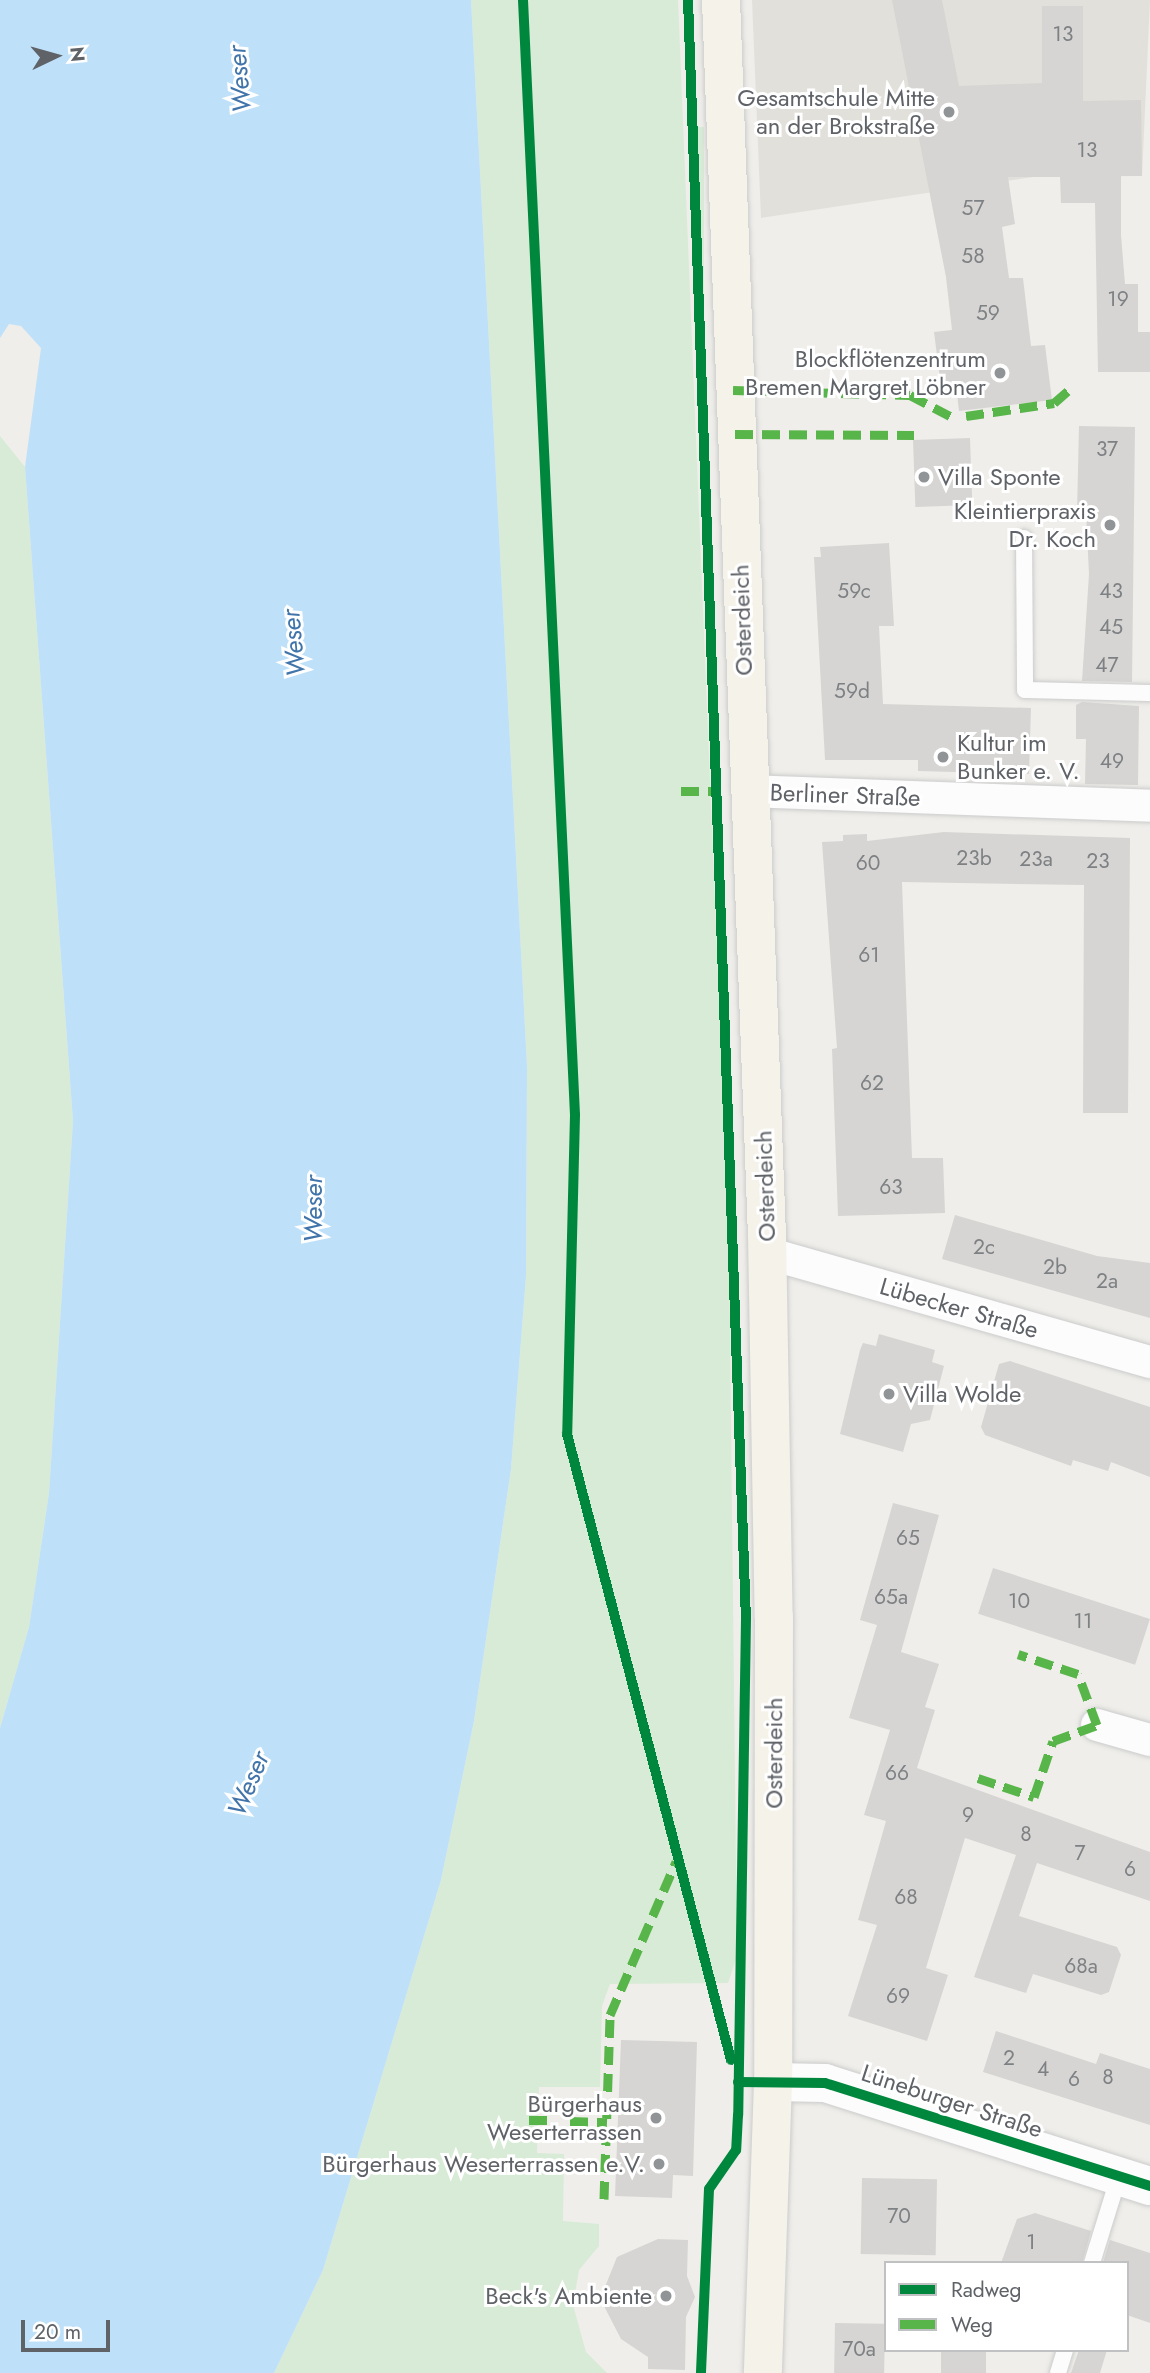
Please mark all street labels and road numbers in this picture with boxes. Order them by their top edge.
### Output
street label: Osterdeich [726,564,758,676]
street label: Berliner Straße [769,778,921,812]
street label: Osterdeich [749,1130,781,1242]
street label: Lübecker Straße [876,1272,1042,1344]
street label: Osterdeich [760,1697,788,1809]
street label: Lüneburger Straße [858,2058,1046,2144]

